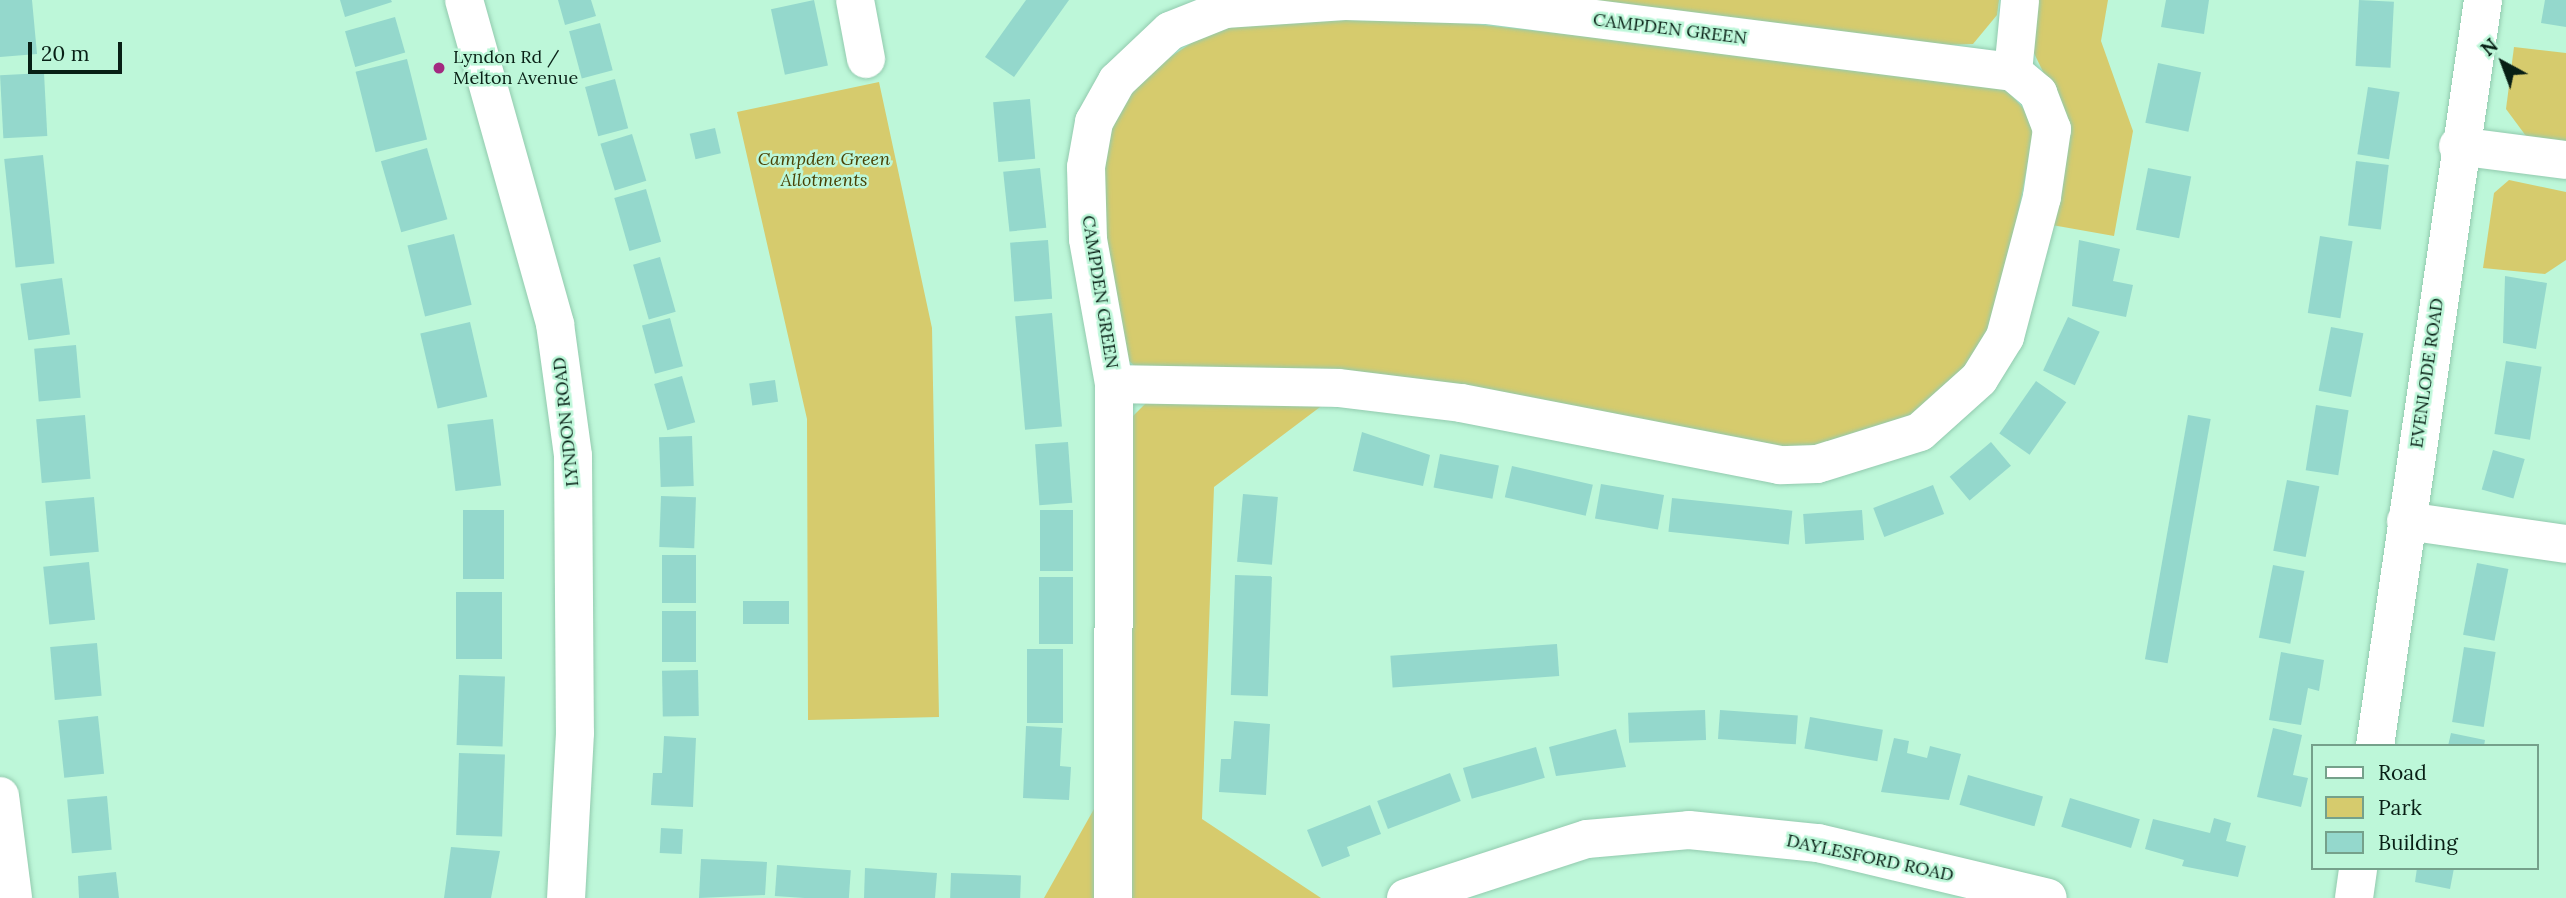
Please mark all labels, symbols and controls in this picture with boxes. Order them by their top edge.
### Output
street label: CAMPDEN GREEN [1592,9,1748,49]
scale bar [32,28,126,72]
north arrow [2468,28,2538,98]
text: N [2476,33,2503,61]
text: 20 m [41,40,90,67]
place label: Lyndon Rd / Melton Avenue [453,47,578,90]
marker: Lyndon Rd / Melton Avenue [431,60,447,76]
park label: Campden Green Allotments [758,149,890,192]
street label: CAMPDEN GREEN [1077,214,1123,370]
street label: EVENLODE ROAD [2406,297,2448,449]
street label: LYNDON ROAD [548,356,584,488]
legend [2310,744,2538,870]
text: Road [2378,759,2427,786]
text: Park [2378,794,2422,821]
text: Building [2378,829,2458,856]
street label: DAYLESFORD ROAD [1784,830,1956,886]

